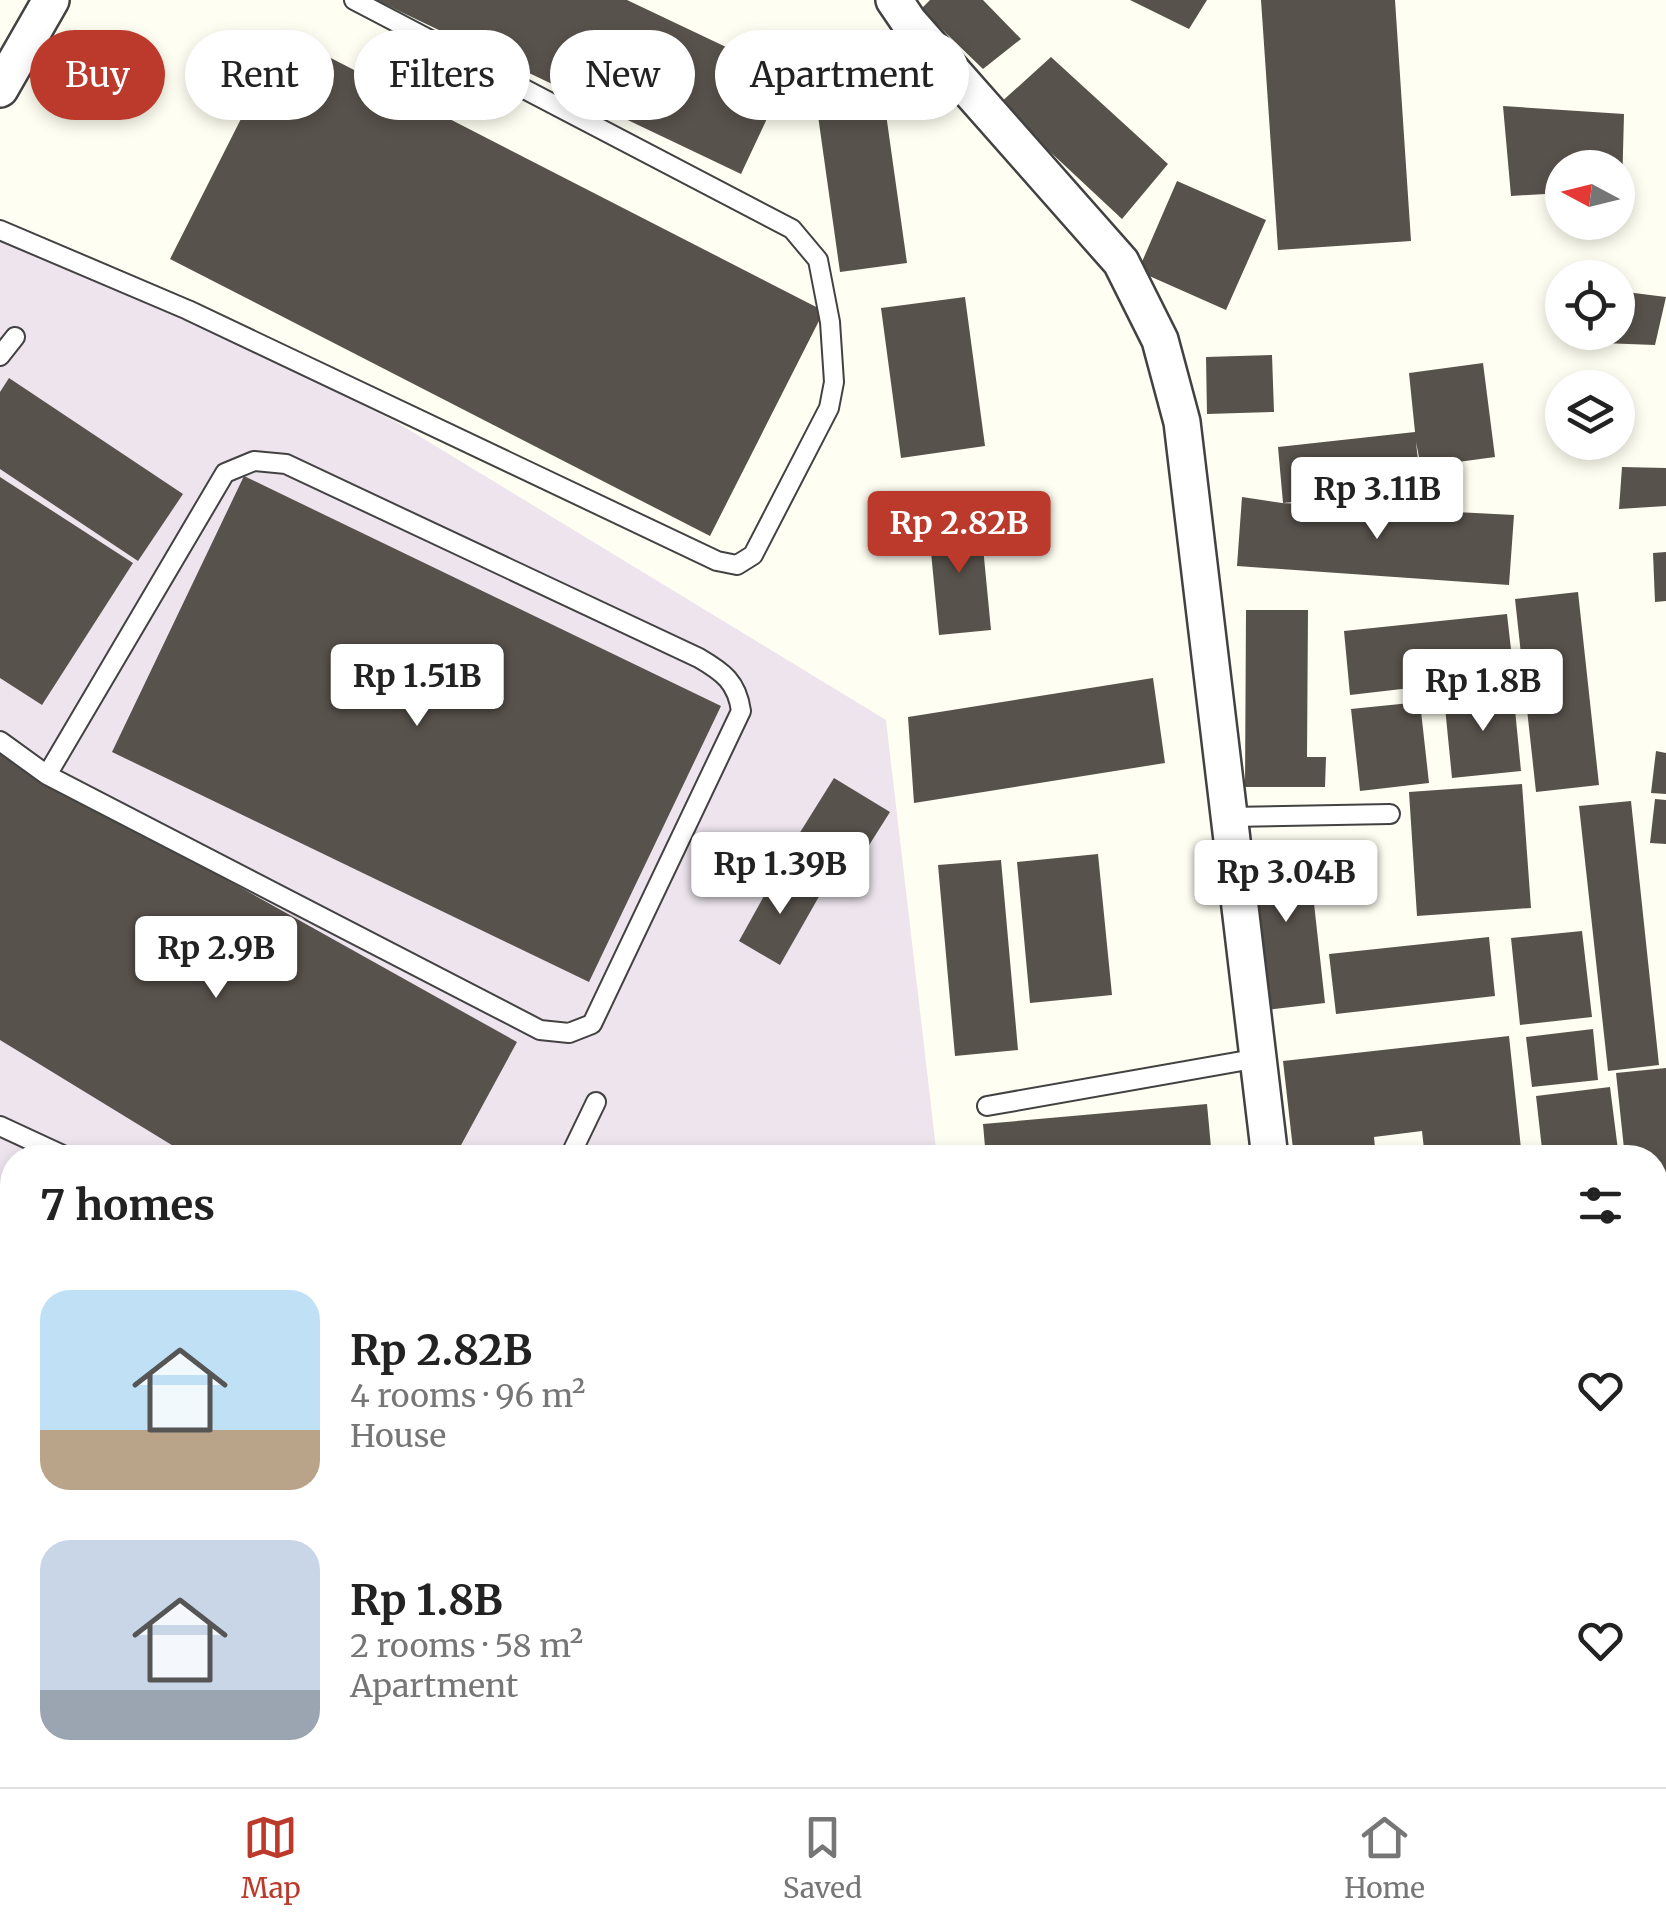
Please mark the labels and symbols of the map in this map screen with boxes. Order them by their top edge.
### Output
north arrow [1545,150,1635,240]
pin: Rp 3.11B [1274,457,1480,542]
pin: Rp 2.82B [856,491,1062,576]
pin: Rp 1.51B [314,644,520,729]
pin: Rp 1.8B [1391,649,1575,734]
pin: Rp 1.39B [677,832,883,917]
pin: Rp 3.04B [1183,840,1389,925]
pin: Rp 2.9B [124,916,308,1001]

